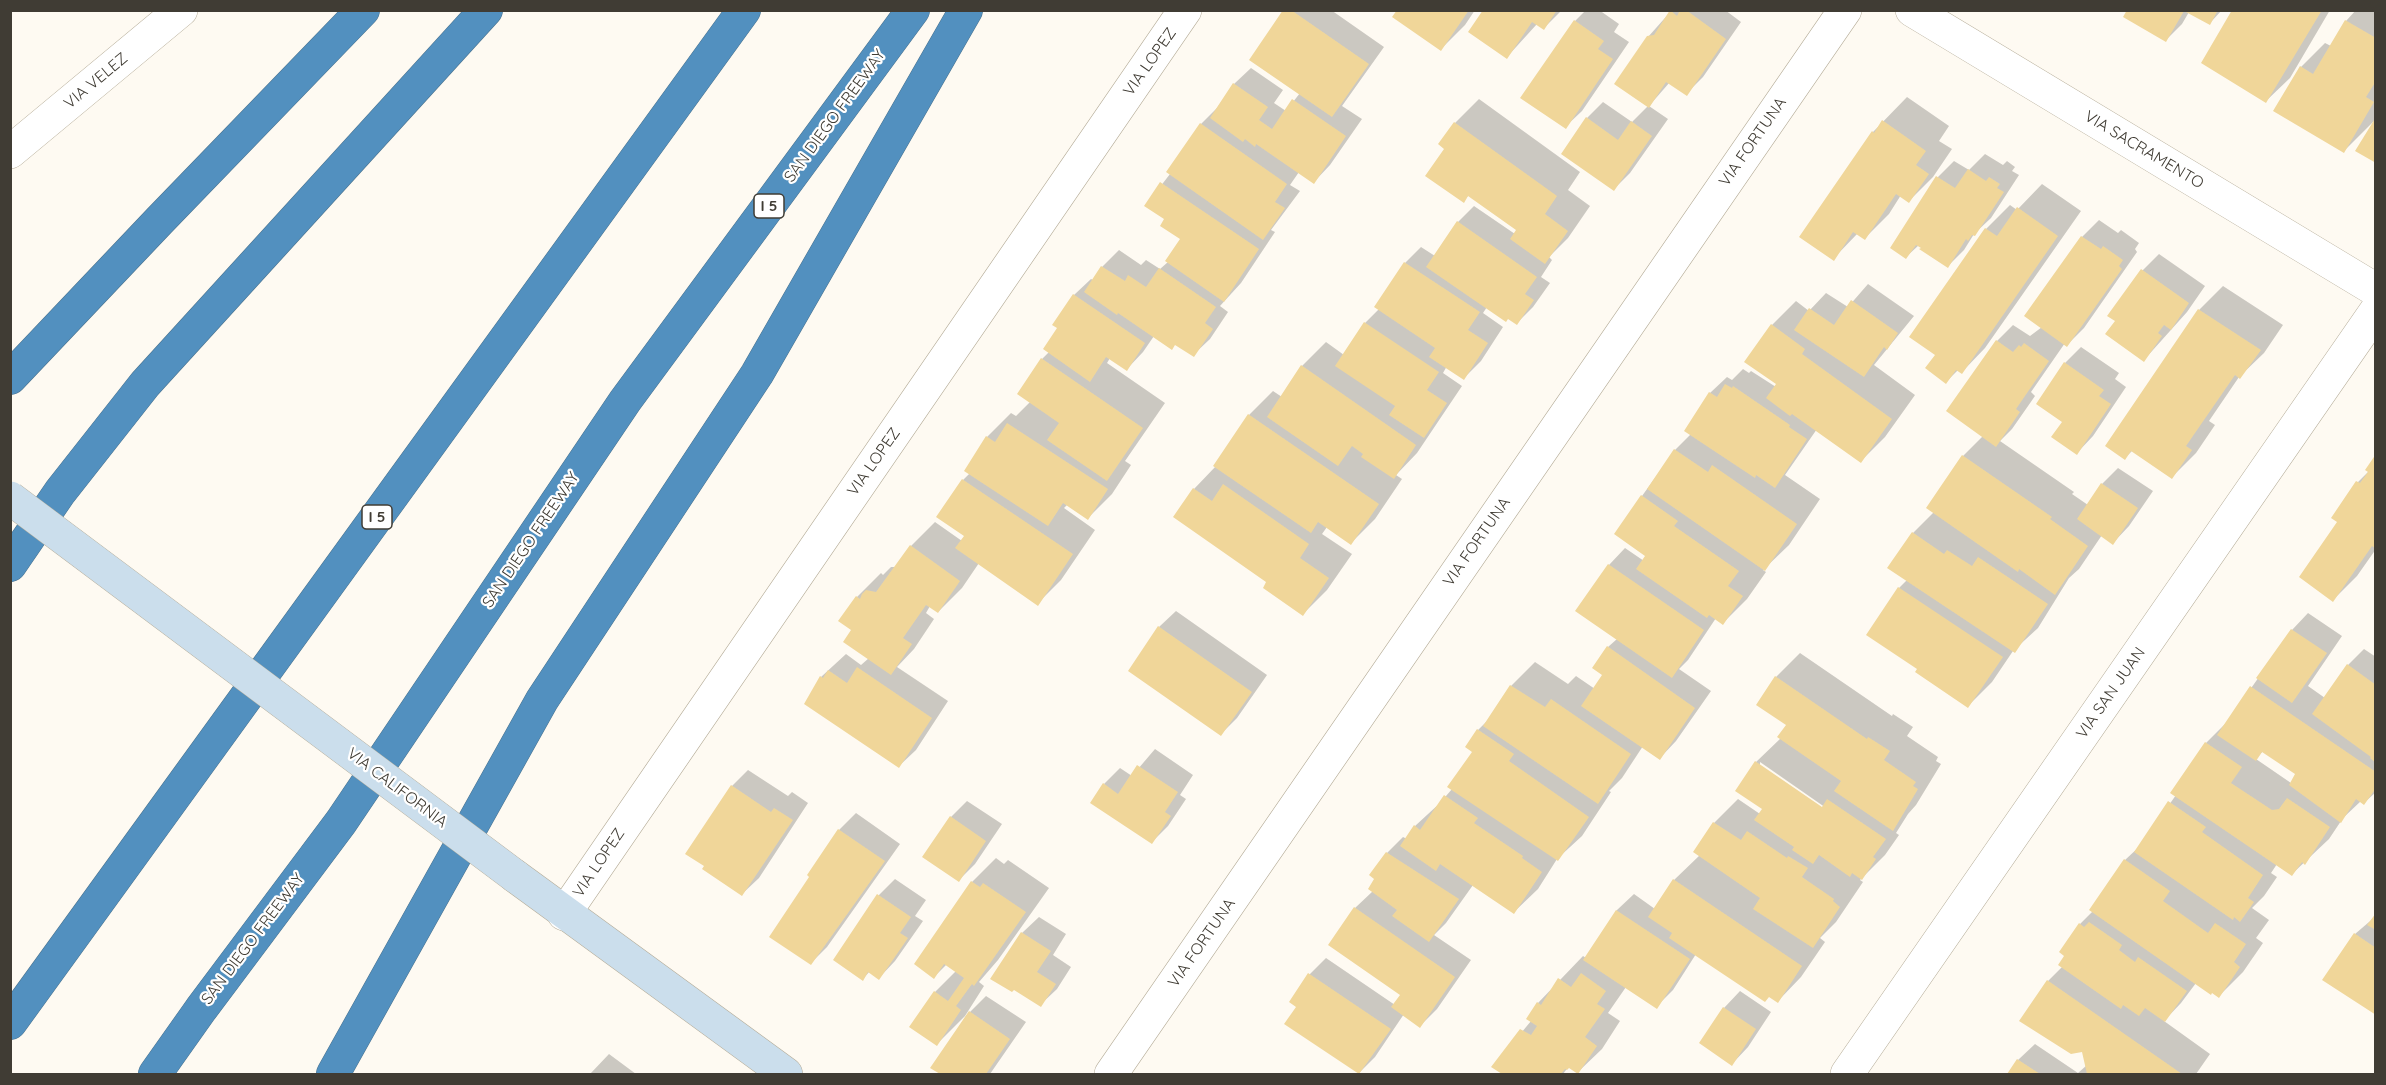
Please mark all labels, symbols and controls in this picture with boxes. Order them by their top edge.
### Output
street label: VIA LOPEZ [1120,24,1180,100]
street label: SAN DIEGO FREEWAY [780,46,890,186]
street label: VIA VELEZ [60,49,132,113]
street label: VIA FORTUNA [1715,94,1791,190]
street label: VIA SACRAMENTO [2081,107,2207,193]
road number: I 5 [754,194,784,218]
street label: VIA LOPEZ [844,424,904,500]
street label: SAN DIEGO FREEWAY [478,469,584,611]
street label: VIA FORTUNA [1439,494,1515,590]
road number: I 5 [362,505,392,529]
street label: VIA SAN JUAN [2072,644,2150,742]
street label: VIA CALIFORNIA [343,744,451,832]
street label: VIA LOPEZ [569,825,629,901]
street label: SAN DIEGO FREEWAY [197,870,309,1008]
street label: VIA FORTUNA [1164,895,1240,991]

